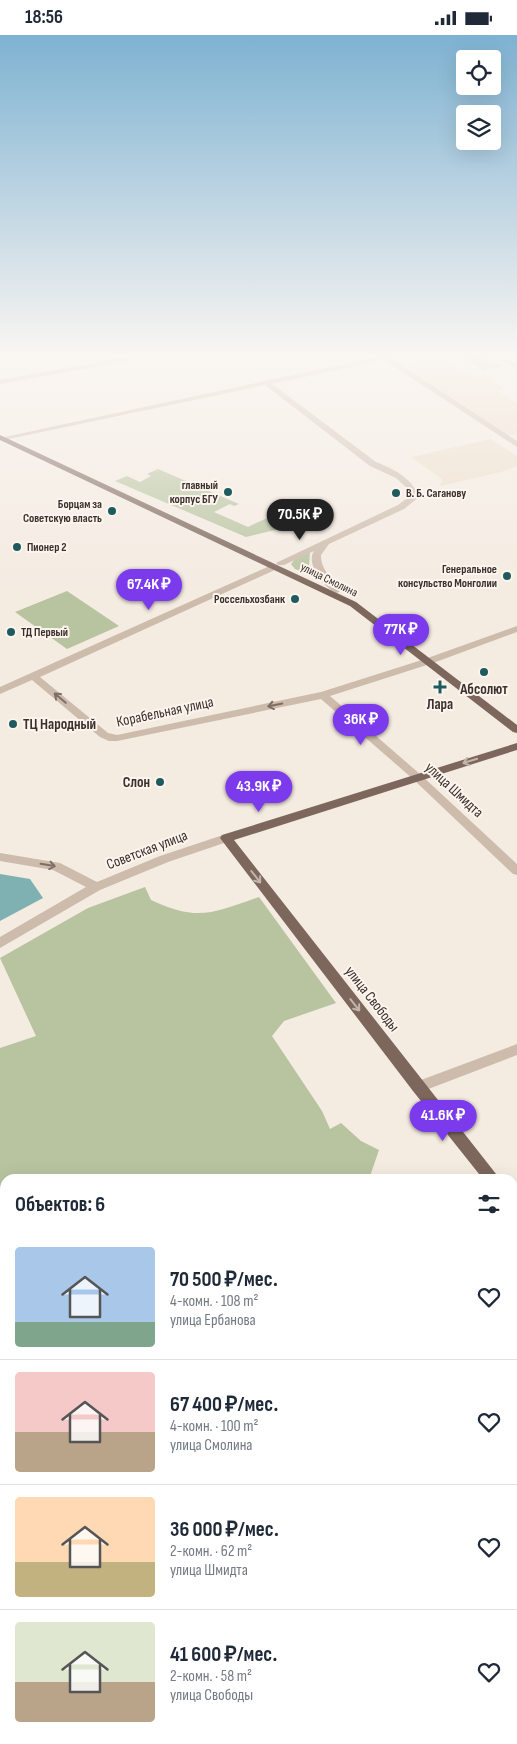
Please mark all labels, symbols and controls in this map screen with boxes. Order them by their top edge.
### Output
text: 18:56 [25,6,63,29]
map controls [456,50,501,150]
button: locate [456,50,501,95]
button: layers [456,105,501,150]
place label: главный корпус БГУ [170,478,218,507]
marker: главный корпус БГУ [222,486,234,498]
place label: В. Б. Саганову [406,486,466,501]
marker: В. Б. Саганову [390,487,402,499]
place label: Борцам за Советскую власть [23,497,102,526]
pin: 70.5K ₽ [254,499,346,541]
marker: Борцам за Советскую власть [106,505,118,517]
text: 70.5K ₽ [278,505,322,524]
place label: Пионер 2 [27,540,67,555]
marker: Пионер 2 [11,541,23,553]
street label: улица Смолина [298,560,360,600]
place label: Генеральное консульство Монголии [398,562,497,591]
pin: 67.4K ₽ [103,569,195,611]
marker: Генеральное консульство Монголии [501,570,513,582]
text: 67.4K ₽ [127,575,171,594]
place label: Россельхозбанк [214,592,286,607]
marker: Россельхозбанк [289,593,301,605]
pin: 77K ₽ [366,613,436,656]
text: 77K ₽ [384,620,418,639]
place label: ТД Первый [21,625,68,640]
marker: ТД Первый [5,626,17,638]
marker: Абсолют [478,666,490,678]
place label: Абсолют [459,680,508,699]
marker: Лара [434,681,446,693]
street label: Корабельная улица [115,692,216,732]
one-way arrow [54,693,67,704]
place label: Лара [427,695,453,714]
one-way arrow [267,701,283,710]
pin: 36K ₽ [326,703,396,746]
text: 36K ₽ [344,710,378,729]
place label: ТЦ Народный [23,715,96,734]
marker: ТЦ Народный [7,718,19,730]
one-way arrow [463,756,479,766]
street label: улица Шмидта [421,758,487,822]
pin: 43.9K ₽ [213,771,305,813]
place label: Слон [123,773,150,792]
marker: Слон [154,776,166,788]
text: 43.9K ₽ [236,777,282,796]
street label: Советская улица [104,826,190,874]
one-way arrow [40,860,56,870]
one-way arrow [250,870,261,883]
street label: улица Свободы [341,962,403,1036]
one-way arrow [350,998,361,1011]
pin: 41.6K ₽ [397,1099,489,1142]
text: 41.6K ₽ [421,1106,465,1125]
icon: filters [475,1190,503,1218]
text: Объектов: 6 [15,1192,105,1217]
icon: home [55,1267,115,1327]
text: 70 500 ₽/мес. [170,1267,278,1292]
icon: heart [475,1283,503,1311]
text: 4-комн. · 108 m² [170,1292,258,1311]
text: улица Ербанова [170,1311,256,1330]
icon: home [55,1392,115,1452]
text: 67 400 ₽/мес. [170,1392,278,1417]
icon: heart [475,1408,503,1436]
text: 4-комн. · 100 m² [170,1417,259,1436]
text: улица Смолина [170,1436,253,1455]
icon: home [55,1517,115,1577]
text: 36 000 ₽/мес. [170,1517,279,1542]
icon: heart [475,1533,503,1561]
text: 2-комн. · 62 m² [170,1542,252,1561]
text: улица Шмидта [170,1561,248,1580]
icon: home [55,1642,115,1702]
text: 41 600 ₽/мес. [170,1642,277,1667]
icon: heart [475,1658,503,1686]
text: 2-комн. · 58 m² [170,1667,252,1686]
text: улица Свободы [170,1686,253,1705]

